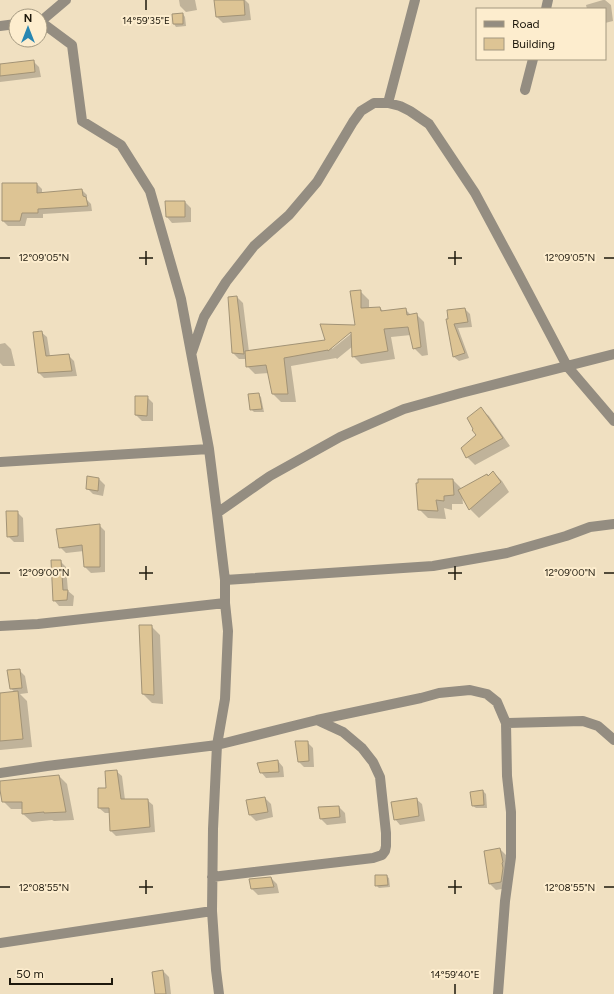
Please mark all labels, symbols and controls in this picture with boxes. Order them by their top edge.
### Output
north arrow [8,8,48,48]
legend [476,8,606,60]
text: N [24,12,32,25]
text: 14°59'35"E [122,14,170,27]
text: Road [512,17,540,31]
text: Building [512,37,555,51]
text: 12°09'05"N [19,251,69,264]
text: 12°09'05"N [545,251,595,264]
text: 12°09'00"N [18,566,70,579]
text: 12°09'00"N [544,566,596,579]
text: 12°08'55"N [19,881,69,894]
text: 12°08'55"N [545,881,595,894]
scale bar [10,960,112,986]
text: 50 m [16,967,44,981]
text: 14°59'40"E [430,968,480,981]

